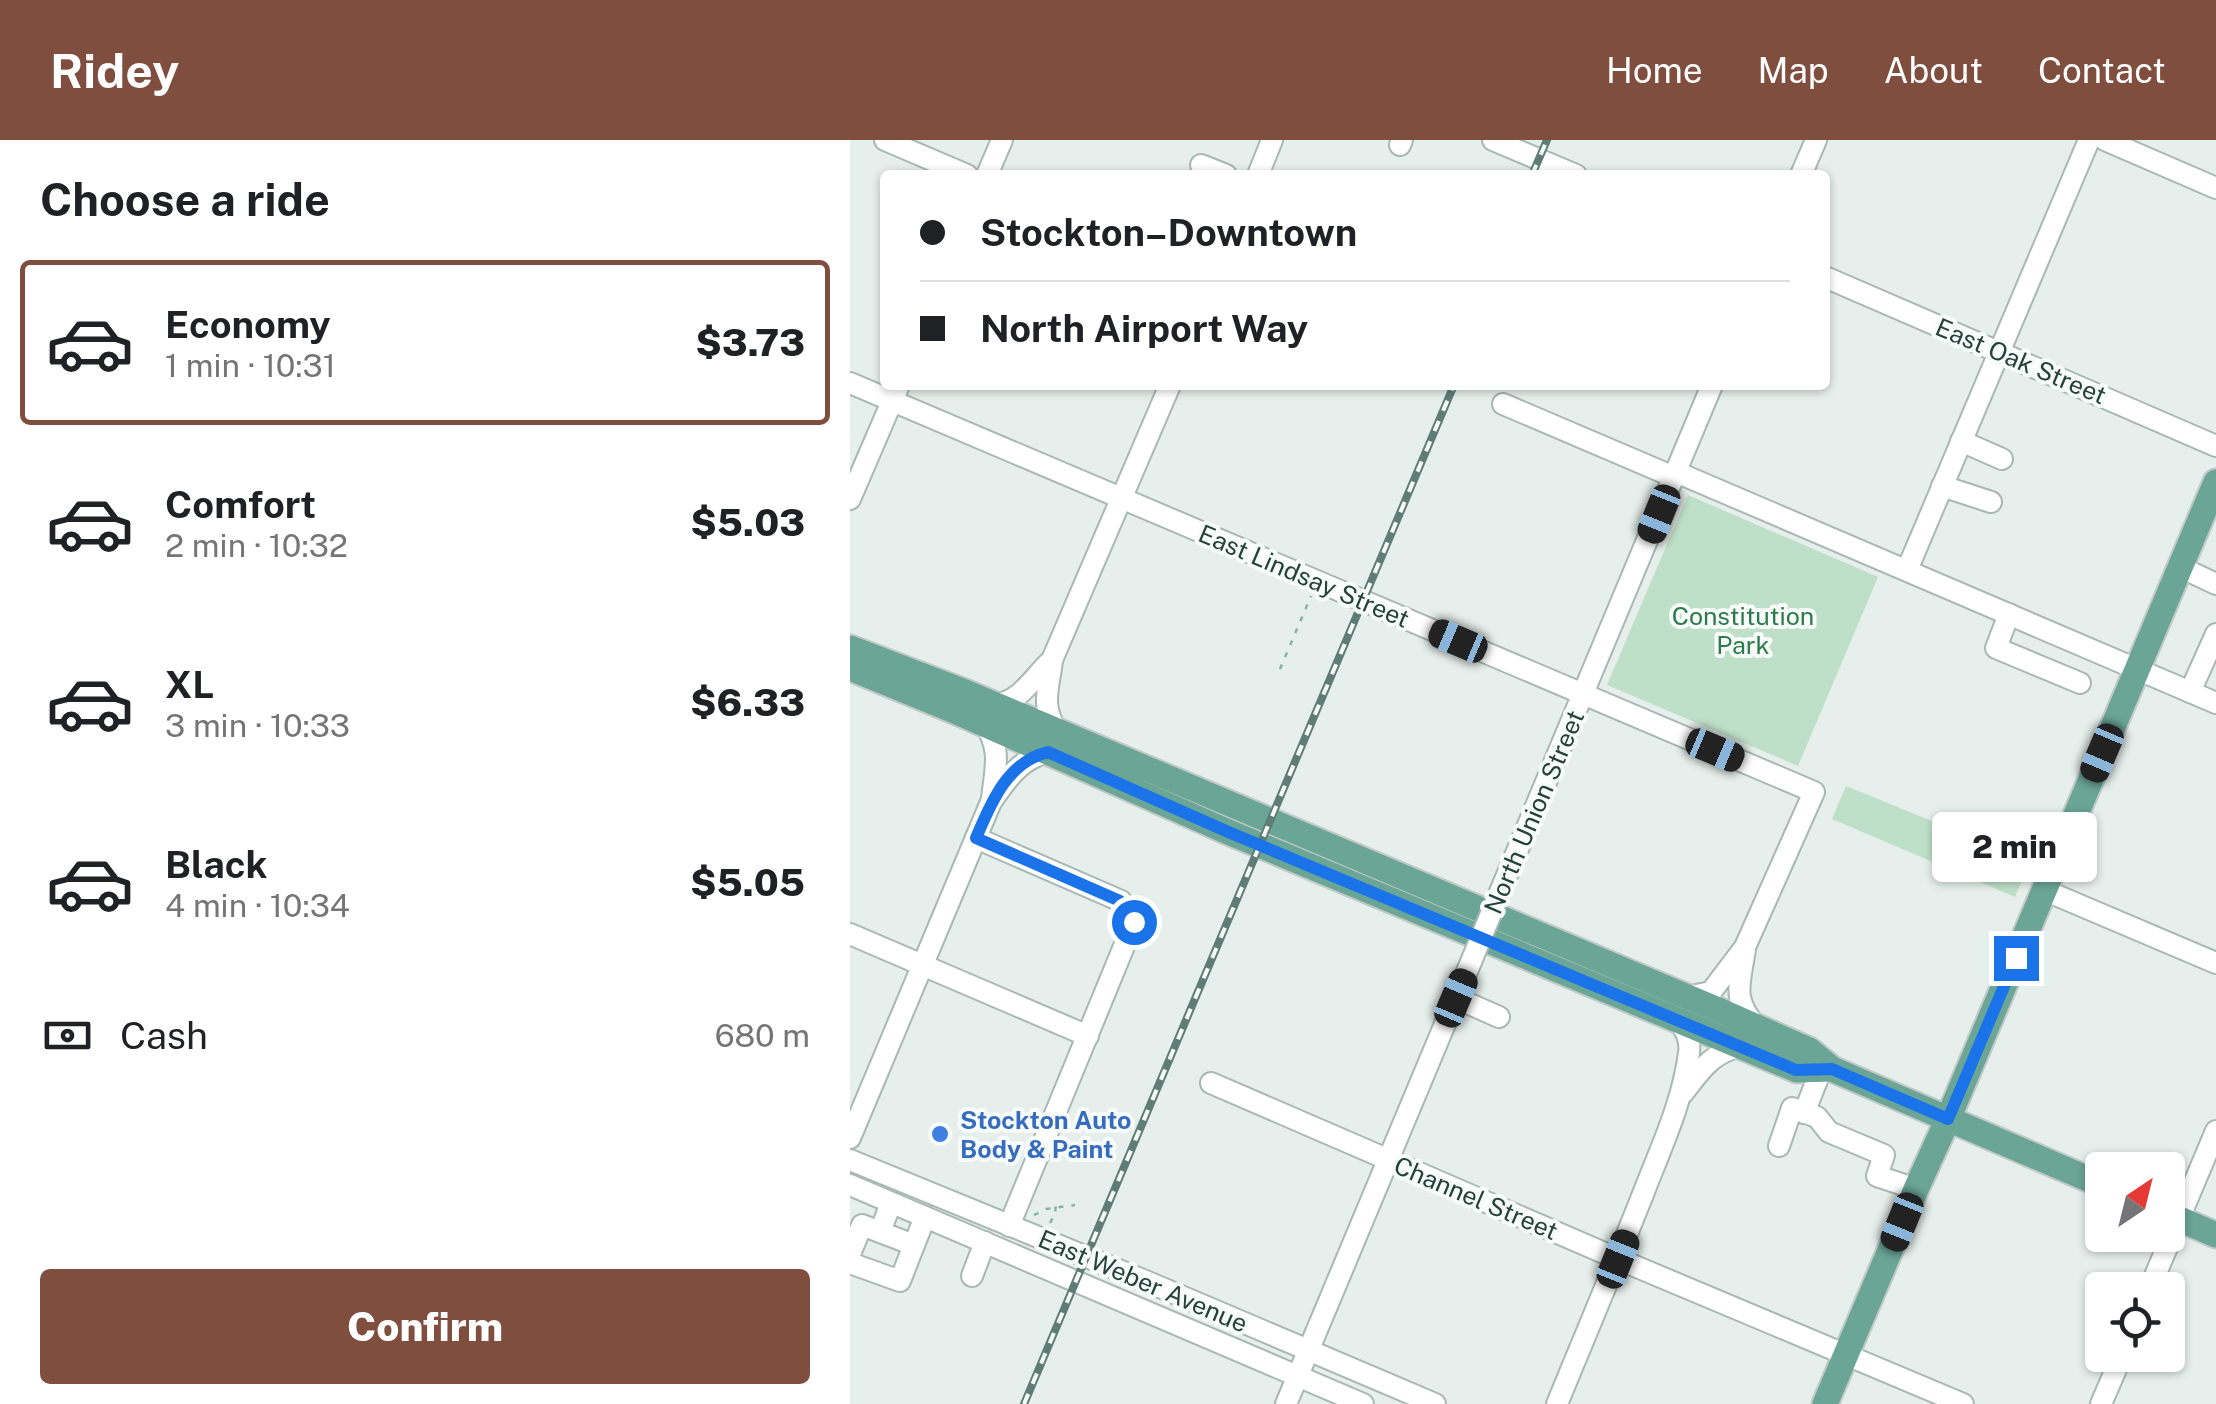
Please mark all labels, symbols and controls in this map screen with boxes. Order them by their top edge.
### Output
text: Ridey [50,42,179,99]
text: Home [1606,50,1703,91]
text: Map [1758,50,1829,91]
text: About [1884,50,1983,91]
text: Contact [2038,50,2166,91]
text: Choose a ride [40,173,330,226]
text: Stockton–Downtown [980,210,1357,255]
icon: car [45,298,135,388]
text: Economy [165,302,331,347]
text: North Airport Way [980,306,1308,351]
street label: East Oak Street [1931,312,2111,410]
text: $3.73 [696,320,805,365]
text: 1 min · 10:31 [165,347,336,384]
icon: car [45,478,135,568]
car [1634,481,1684,547]
text: Comfort [165,482,316,527]
text: $5.03 [691,500,805,545]
street label: East Lindsay Street [1194,518,1414,634]
text: 2 min · 10:32 [165,527,348,564]
park label: Constitution Park [1672,601,1814,660]
car [1425,615,1491,667]
icon: car [45,658,135,748]
text: XL [165,662,214,707]
text: $6.33 [690,680,805,725]
street label: North Union Street [1478,706,1590,918]
text: 3 min · 10:33 [165,707,350,744]
car [2076,720,2128,786]
car [1682,724,1748,776]
callout: 2 min [1934,813,2098,883]
text: 2 min [1972,828,2057,865]
icon: car [45,838,135,928]
text: Black [165,842,268,887]
text: $5.05 [690,860,805,905]
text: 4 min · 10:34 [165,887,350,924]
route start [1112,900,1157,945]
route end [1994,936,2039,981]
car [1430,965,1482,1031]
icon: cash [40,1008,95,1063]
text: Cash [120,1013,208,1058]
text: 680 m [715,1017,810,1054]
place label: Stockton Auto Body & Paint [960,1105,1131,1164]
marker: Stockton Auto Body & Paint [929,1123,951,1145]
street label: Channel Street [1390,1150,1562,1246]
north arrow [2085,1152,2185,1252]
map controls [2085,1152,2185,1372]
car [1877,1189,1927,1255]
street label: East Weber Avenue [1034,1223,1252,1339]
car [1593,1226,1643,1292]
button: Confirm [40,1269,810,1384]
button: locate [2085,1272,2185,1372]

